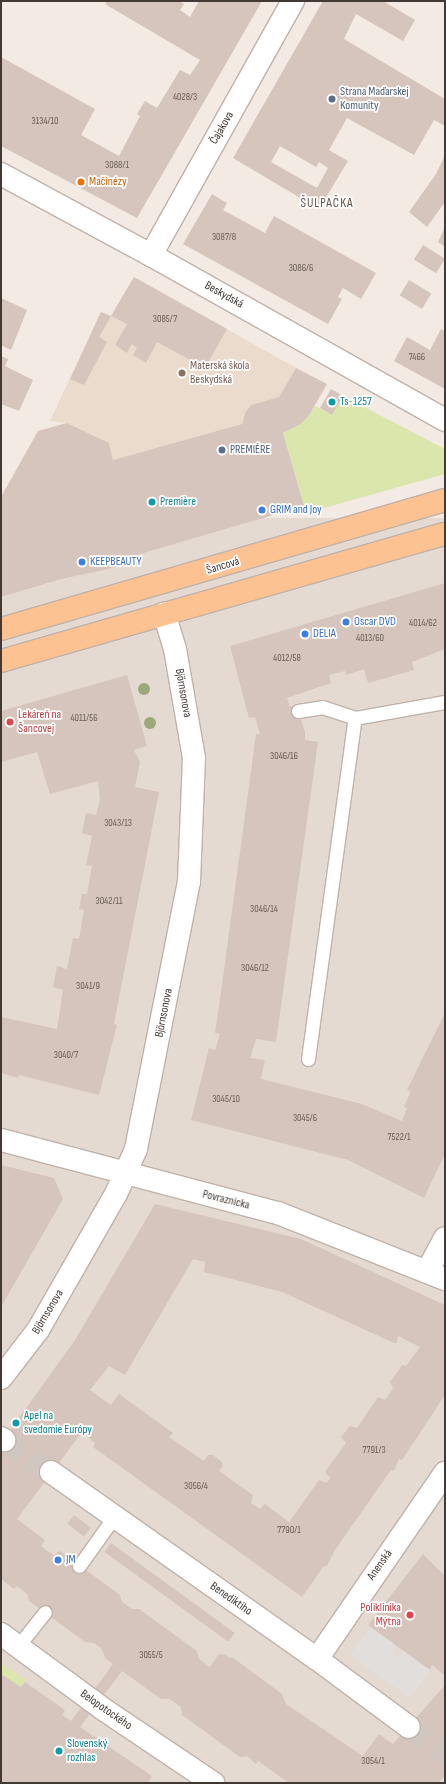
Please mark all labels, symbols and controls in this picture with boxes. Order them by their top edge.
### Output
place label: Strana Maďarskej Komunity [340,85,409,113]
house number: 4028/3 [173,92,197,104]
marker: Strana Maďarskej Komunity [327,94,337,104]
street label: Čajakova [207,109,237,147]
house number: 3134/10 [32,116,58,128]
house number: 3088/1 [105,160,129,172]
place label: Mačinézy [89,175,127,189]
marker: Mačinézy [76,177,86,187]
district label: ŠULPAČKA [300,195,354,211]
house number: 3087/8 [212,232,236,244]
house number: 3086/6 [289,263,313,275]
street label: Beskydská [202,278,246,312]
house number: 3085/7 [153,314,177,326]
house number: 7466 [409,352,425,364]
place label: Materská škola Beskydská [190,359,249,387]
marker: Materská škola Beskydská [177,368,187,378]
place label: Ts-1257 [340,395,372,409]
marker: Ts-1257 [327,397,337,407]
place label: PREMIÉRE [230,443,271,457]
marker: PREMIÉRE [217,445,227,455]
place label: Premiѐre [160,495,196,509]
marker: Premiѐre [147,497,157,507]
place label: GRIM and Joy [270,503,322,517]
marker: GRIM and Joy [257,505,267,515]
street label: Šancová [205,554,241,578]
place label: KEEPBEAUTY [90,555,141,569]
marker: KEEPBEAUTY [77,557,87,567]
place label: Oscar DVD [354,615,396,629]
marker: Oscar DVD [341,617,351,627]
house number: 4014/62 [409,618,437,630]
place label: DELIA [313,627,336,641]
marker: DELIA [300,629,310,639]
house number: 4013/60 [356,633,384,645]
house number: 4012/58 [273,653,301,665]
street label: Björnsonova [172,667,194,719]
place label: Lekáreň na Šancovej [18,708,61,736]
house number: 4011/56 [70,713,98,725]
marker: Lekáreň na Šancovej [5,717,15,727]
house number: 3046/16 [270,751,298,763]
house number: 3043/13 [104,818,132,830]
house number: 3042/11 [95,896,123,908]
house number: 3046/14 [250,904,278,916]
house number: 3046/12 [241,963,269,975]
house number: 3041/9 [76,981,100,993]
street label: Björnsonova [152,987,176,1039]
house number: 3040/7 [54,1050,78,1062]
house number: 3045/10 [212,1094,240,1106]
house number: 3045/6 [293,1113,317,1125]
house number: 7522/1 [388,1132,410,1144]
street label: Povraznícka [201,1187,251,1213]
street label: Björnsonova [29,1287,67,1337]
place label: Apel na svedomie Európy [24,1409,92,1437]
marker: Apel na svedomie Európy [11,1418,21,1428]
house number: 7791/3 [362,1445,386,1457]
house number: 3056/4 [184,1481,208,1493]
house number: 7790/1 [277,1525,301,1537]
street label: Anenská [364,1547,396,1583]
place label: JM [66,1553,76,1567]
marker: JM [53,1555,63,1565]
street label: Benediktiho [207,1579,255,1619]
place label: Poliklinika Mýtna [360,1601,401,1629]
marker: Poliklinika Mýtna [404,1609,416,1621]
house number: 3055/5 [139,1650,163,1662]
street label: Belopotockého [77,1687,135,1733]
place label: Slovenský rozhlas [67,1737,107,1765]
marker: Slovenský rozhlas [54,1746,64,1756]
house number: 3054/1 [361,1756,385,1768]

